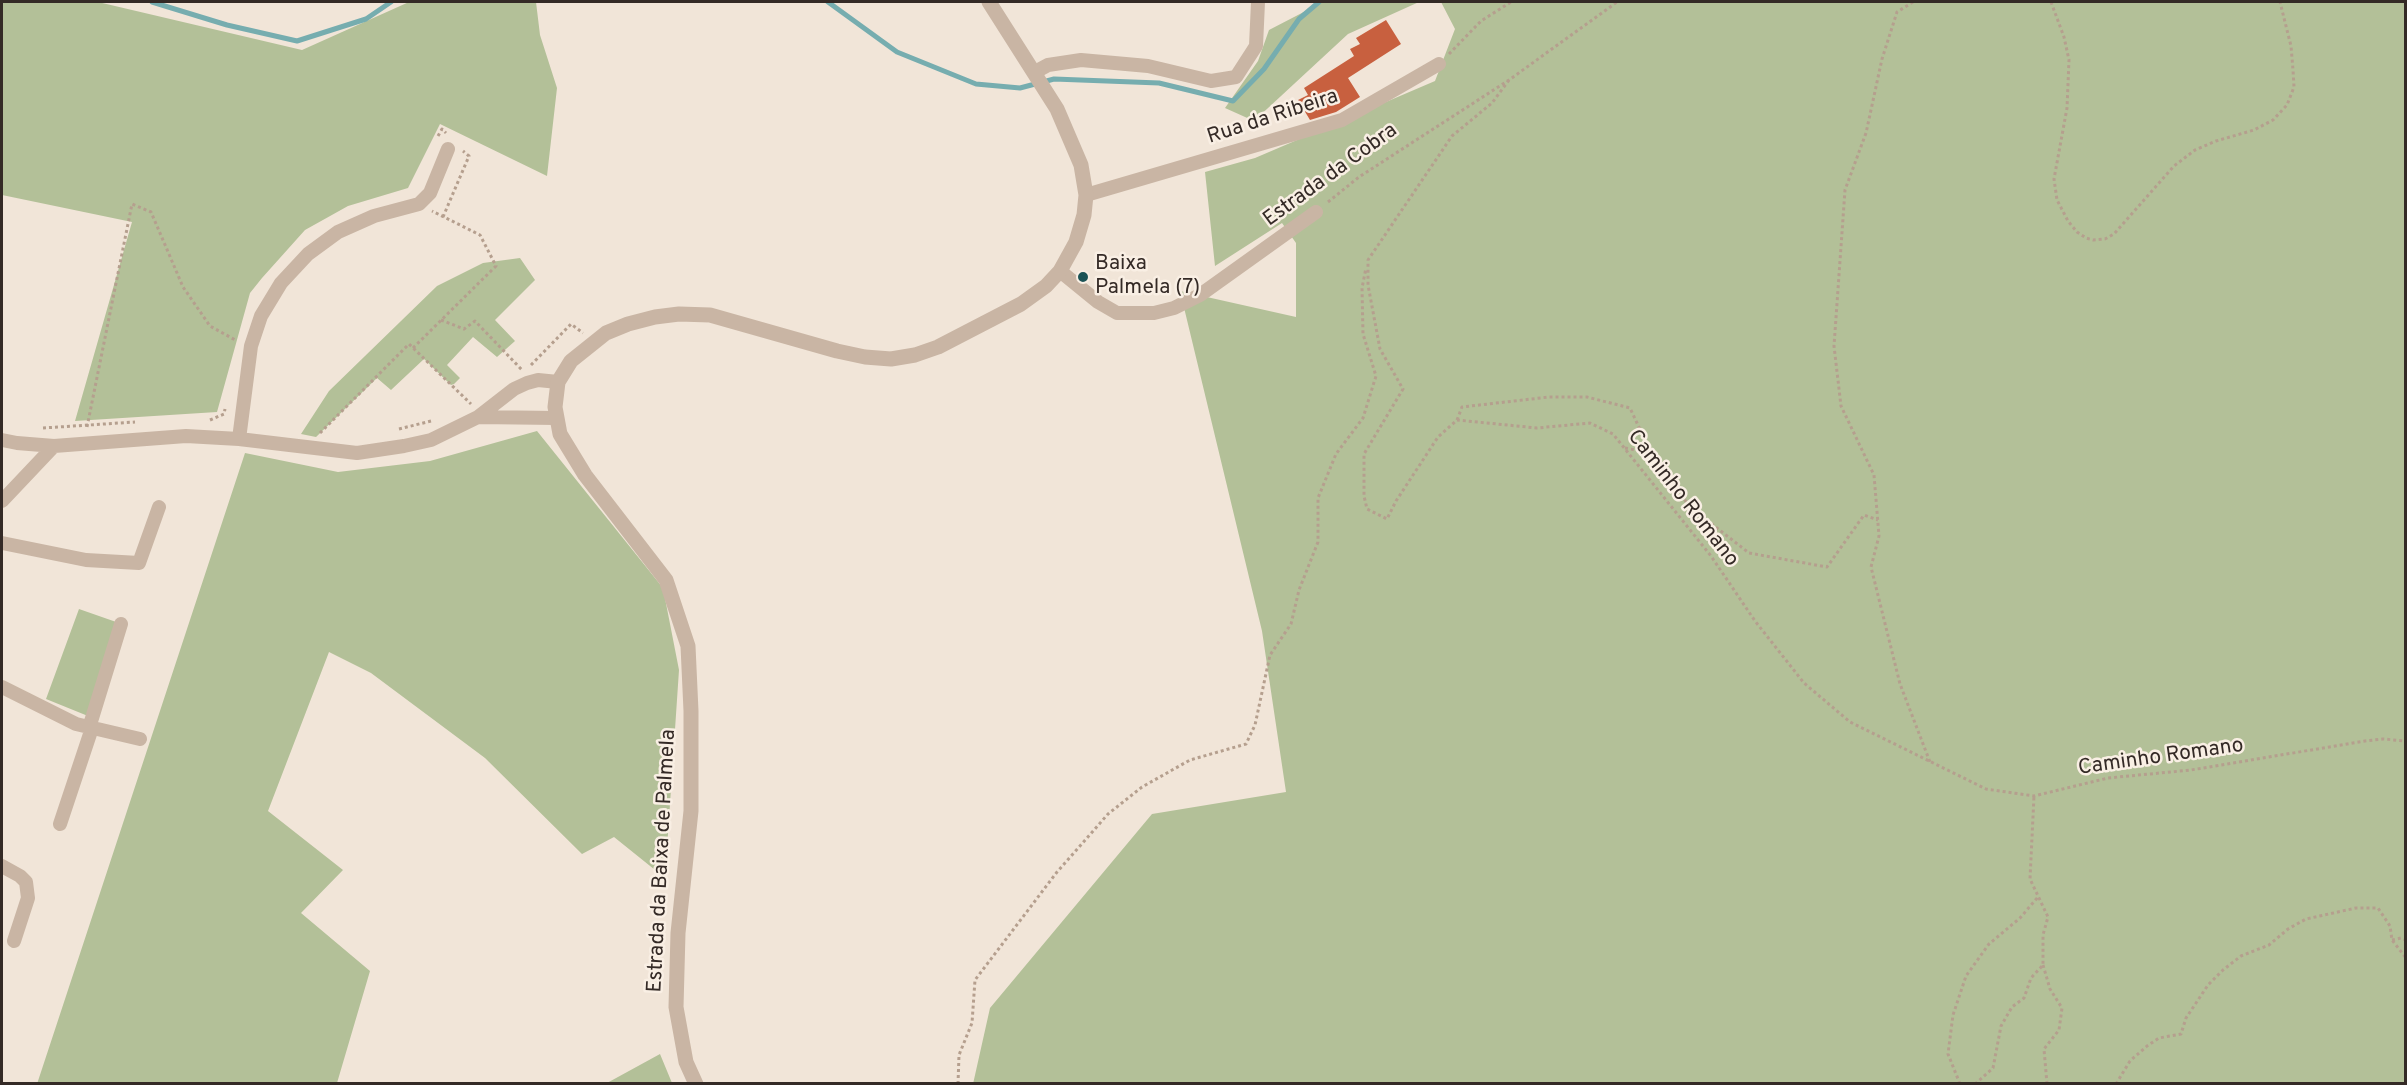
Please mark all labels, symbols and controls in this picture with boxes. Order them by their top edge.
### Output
street label: Rua da Ribeira [1204,85,1342,151]
street label: Estrada da Cobra [1259,119,1403,233]
place label: Baixa Palmela (7) [1095,252,1200,302]
marker: Baixa Palmela (7) [1076,270,1090,284]
street label: Caminho Romano [1621,426,1743,572]
street label: Estrada da Baixa de Palmela [644,729,682,993]
street label: Caminho Romano [2077,734,2245,782]

